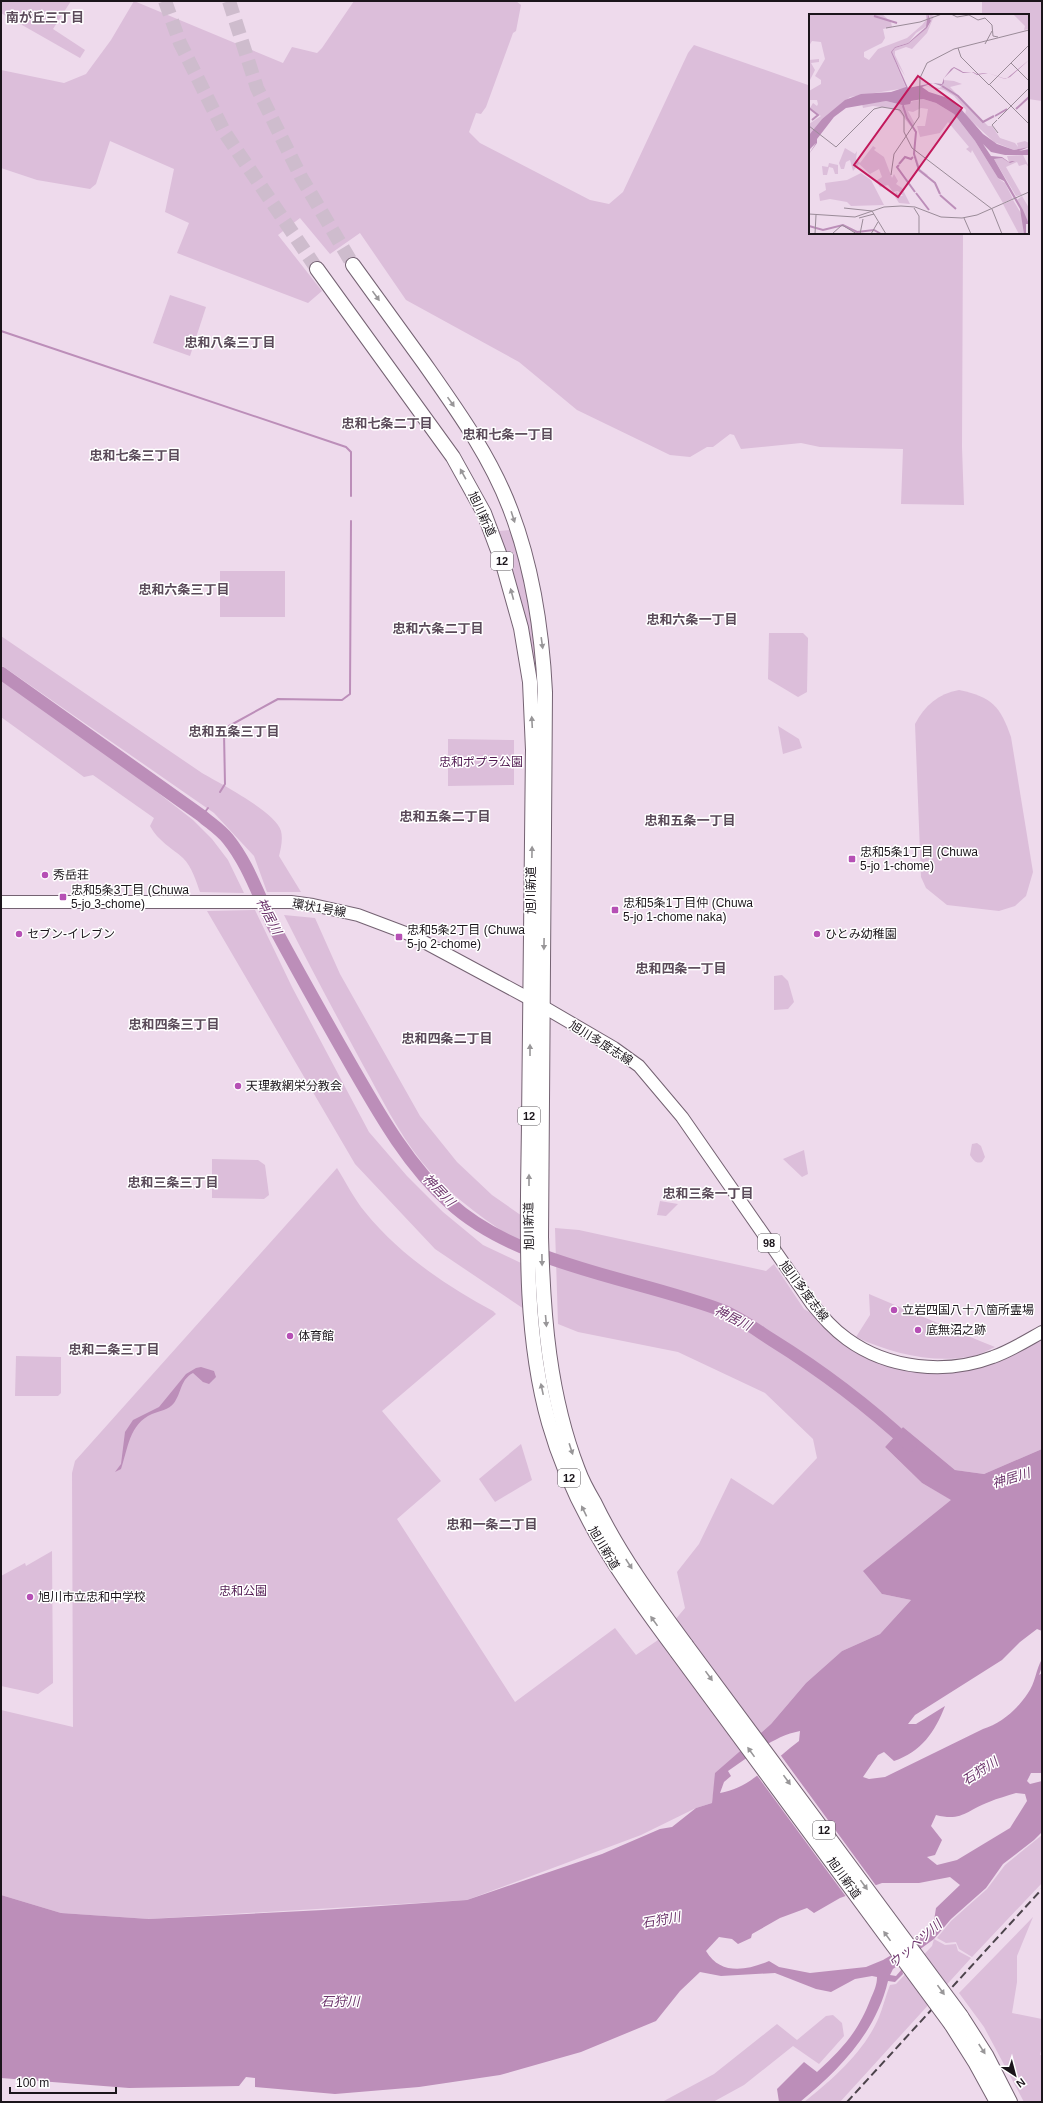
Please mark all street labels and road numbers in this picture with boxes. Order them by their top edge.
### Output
street label: 旭川新道 [466,489,498,539]
road number: 12 [491,552,513,570]
street label: 旭川新道 [524,866,538,914]
street label: 環状1号線 [291,896,347,920]
street label: 旭川多度志線 [567,1018,635,1068]
road number: 12 [518,1107,540,1125]
street label: 旭川新道 [522,1202,536,1250]
road number: 98 [758,1234,780,1252]
street label: 旭川多度志線 [777,1258,831,1324]
road number: 12 [558,1469,580,1487]
street label: 旭川新道 [586,1524,622,1572]
road number: 12 [813,1821,835,1839]
street label: 旭川新道 [824,1854,864,1902]

